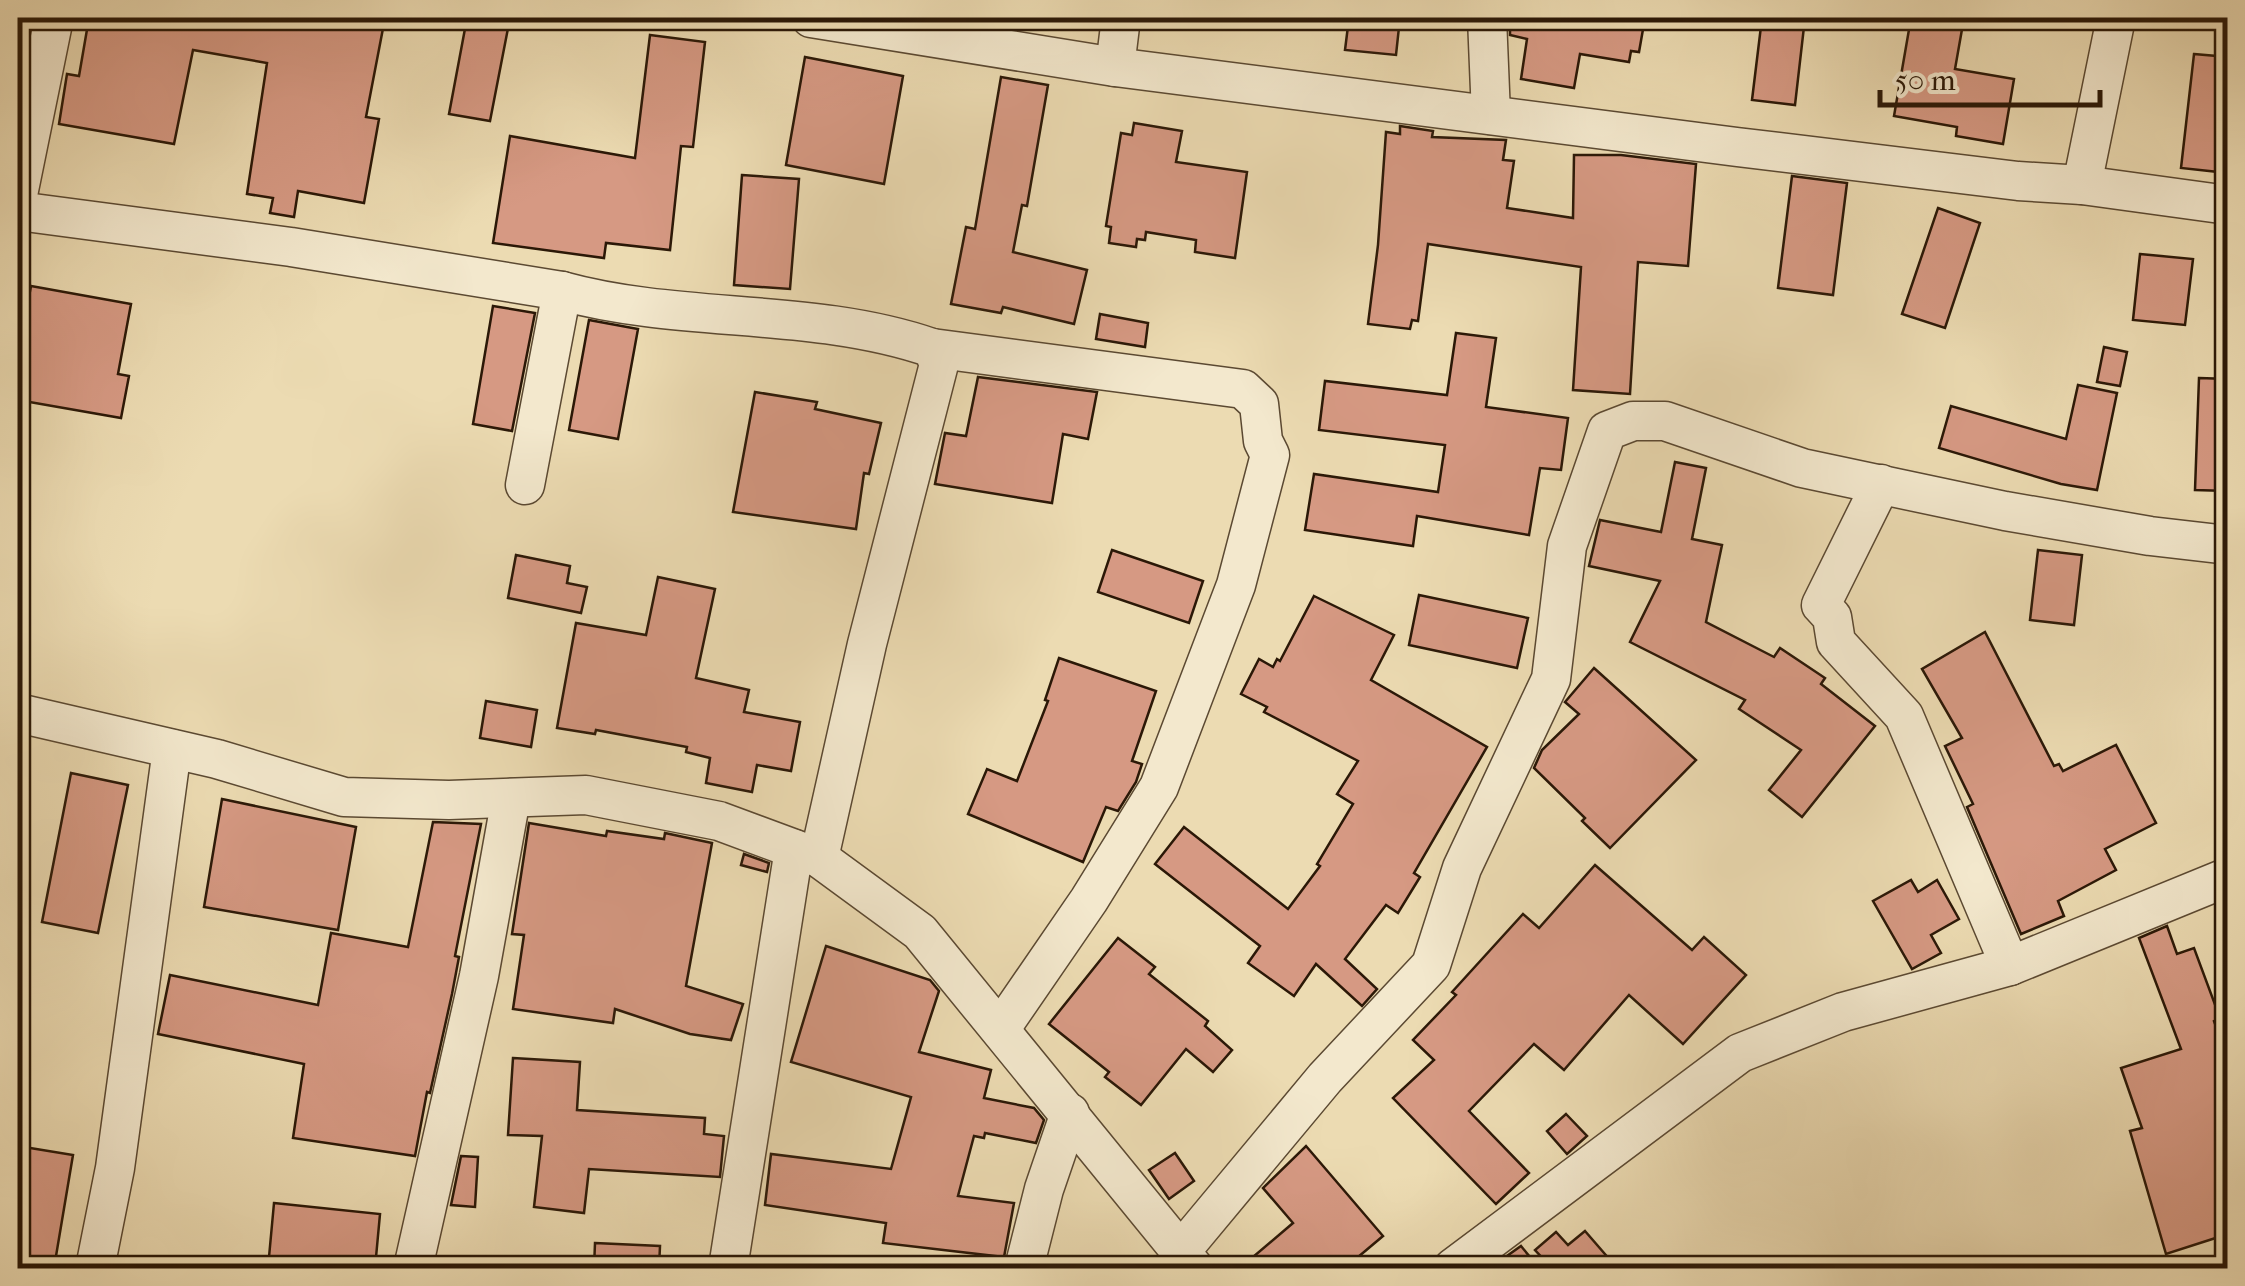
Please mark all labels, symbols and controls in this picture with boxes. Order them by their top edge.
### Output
scale bar [1880,45,2100,107]
text: 50 m [1895,63,1956,98]

